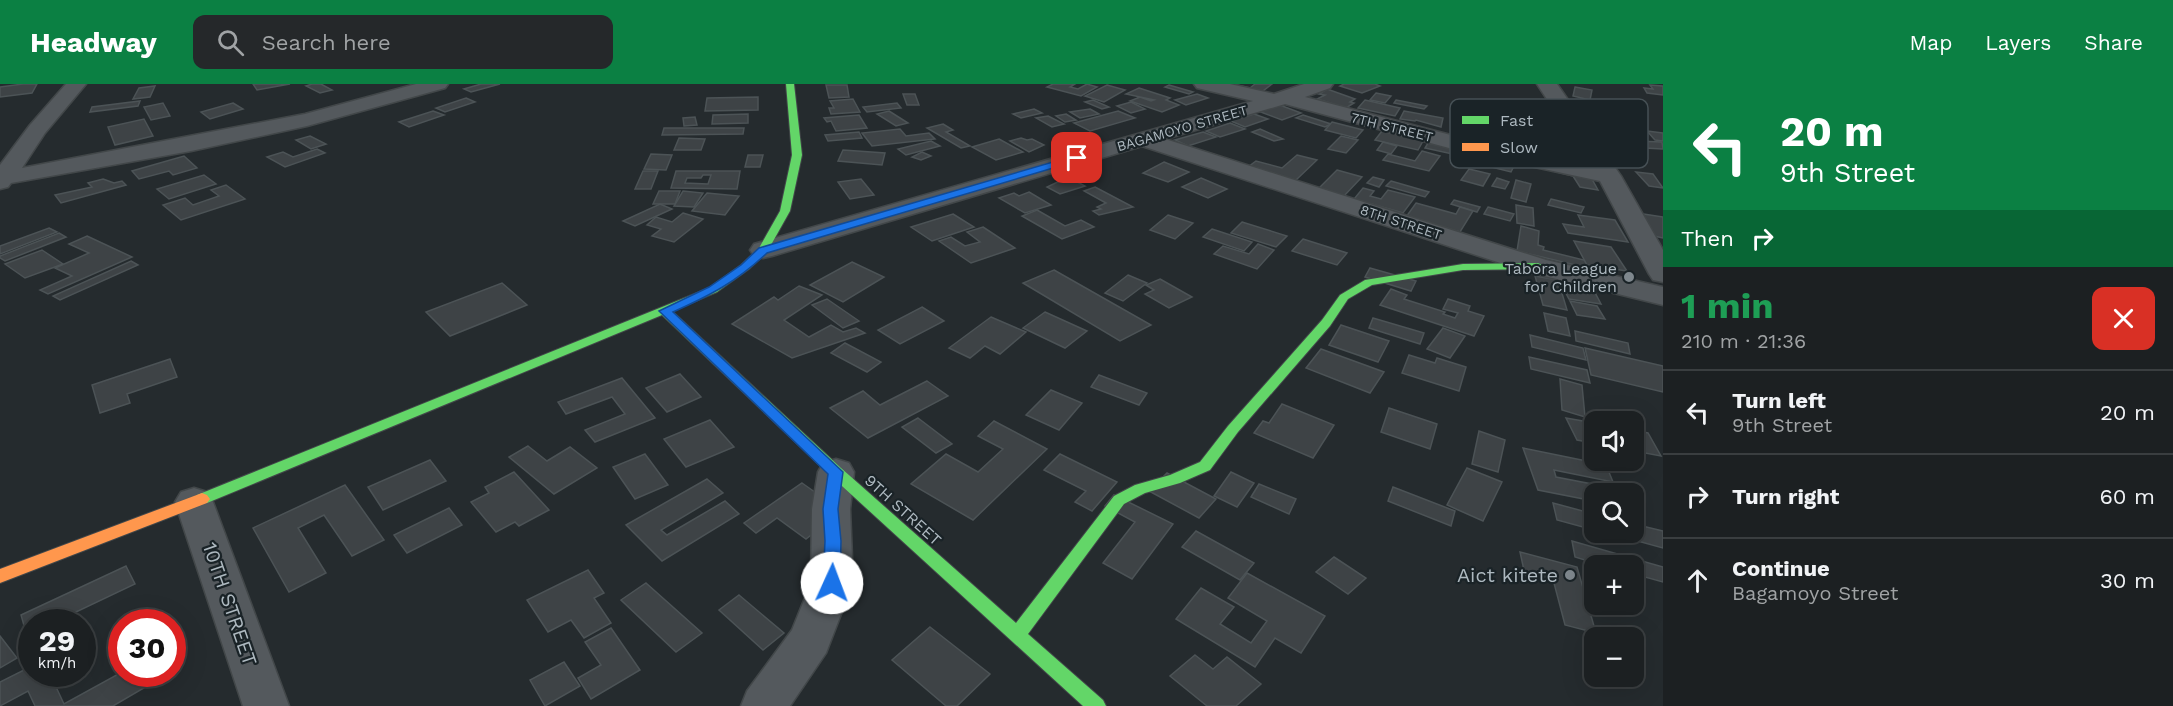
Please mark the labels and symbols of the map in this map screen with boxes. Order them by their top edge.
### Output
legend [1450,99,1648,168]
street label: BAGAMOYO STREET [1115,102,1250,154]
street label: 7TH STREET [1349,109,1435,145]
text: Fast [1500,111,1533,130]
pin [1051,132,1102,183]
text: Slow [1500,138,1538,157]
street label: 8TH STREET [1358,201,1444,243]
place label: Tabora League for Children [1505,259,1617,296]
marker: Tabora League for Children [1622,270,1636,284]
street label: 9TH STREET [861,471,946,550]
street label: 10TH STREET [198,539,262,669]
position arrow [800,551,864,615]
place label: Aict kitete [1457,563,1558,587]
marker: Aict kitete [1563,568,1577,582]
speed limit sign: 30 [108,609,186,687]

